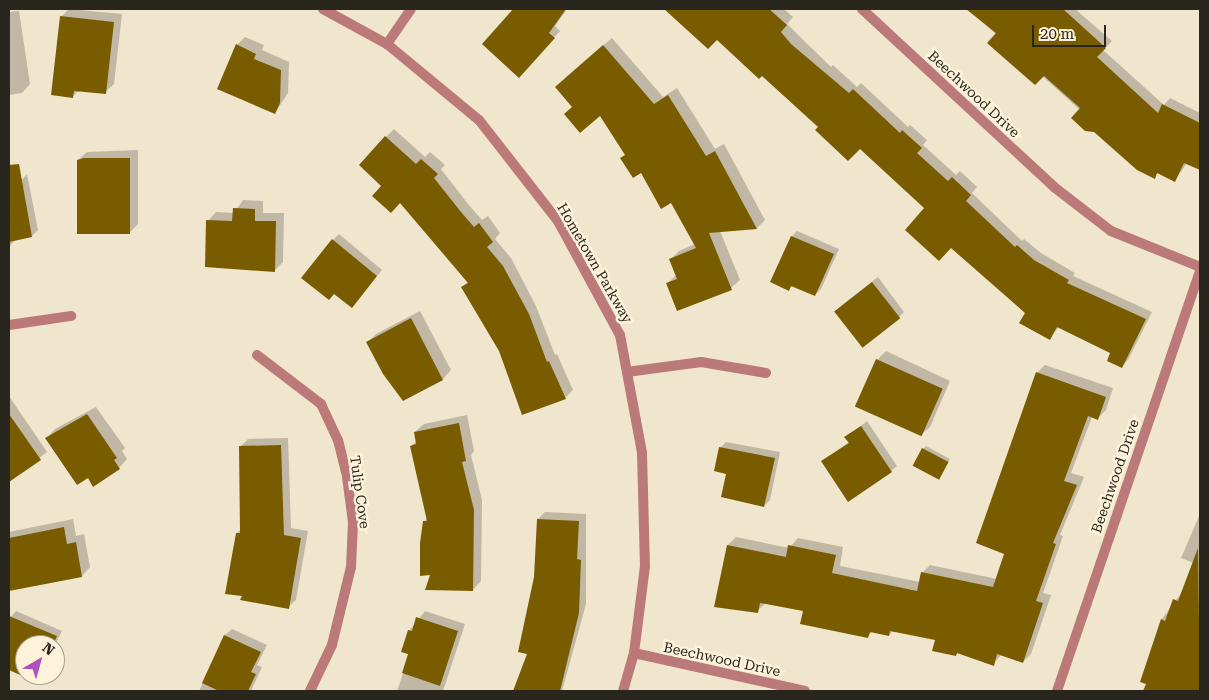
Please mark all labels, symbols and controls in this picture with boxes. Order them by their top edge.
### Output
scale bar [1034,15,1108,47]
text: 20 m [1040,25,1074,43]
street label: Beechwood Drive [925,47,1023,141]
street label: Hometown Parkway [554,200,636,326]
street label: Beechwood Drive [1088,417,1142,535]
street label: Tulip Cove [347,454,373,530]
north arrow [15,635,65,685]
street label: Beechwood Drive [662,638,782,680]
text: N [39,639,58,659]

